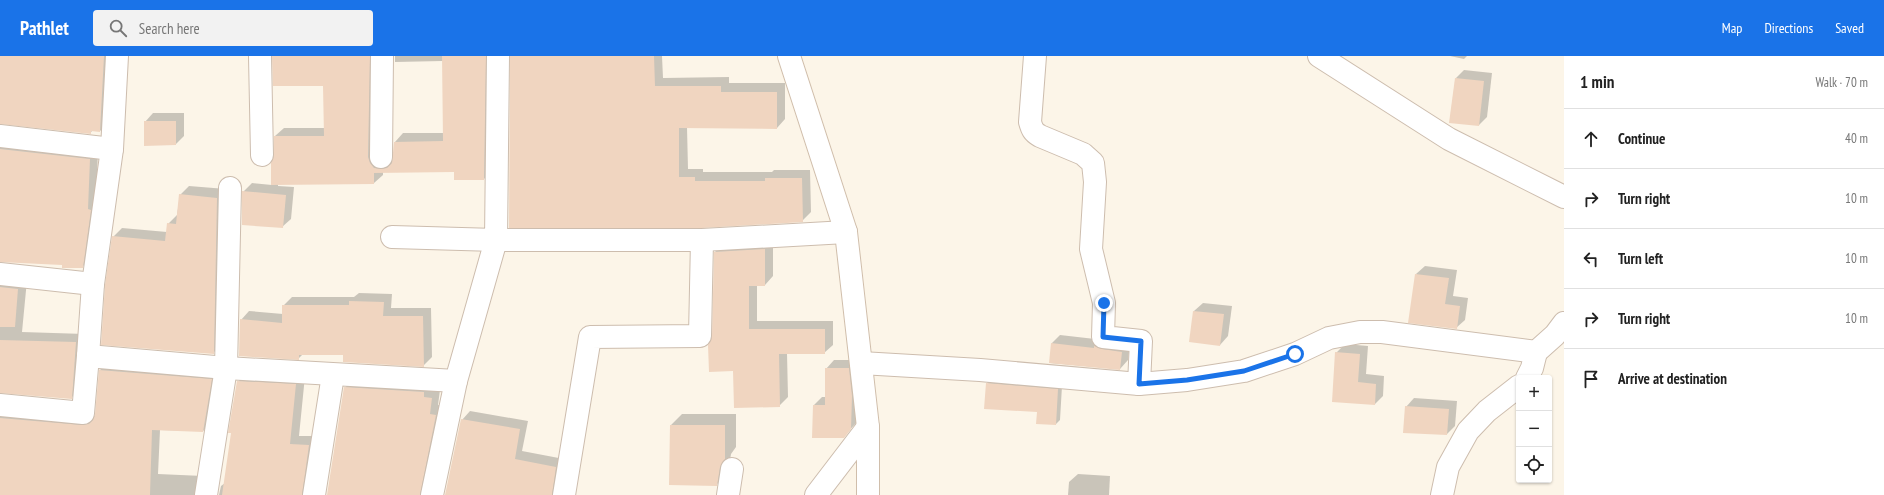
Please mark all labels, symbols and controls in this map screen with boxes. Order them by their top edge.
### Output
search box [93,10,373,46]
text: Pathlet [20,16,69,40]
icon: search [107,17,129,39]
text: Search here [139,19,200,38]
text: Map [1722,19,1742,37]
text: Directions [1764,19,1813,37]
text: Saved [1835,19,1864,37]
text: 1 min [1580,71,1614,93]
text: Walk · 70 m [1816,74,1868,91]
icon: ahead [1580,128,1602,150]
text: Continue [1618,129,1665,148]
text: 40 m [1845,130,1868,147]
icon: right [1580,188,1602,210]
text: Turn right [1618,189,1670,208]
text: 10 m [1845,190,1868,207]
icon: left [1580,248,1602,270]
text: Turn left [1618,249,1663,268]
text: 10 m [1845,250,1868,267]
route end [1095,294,1113,312]
icon: right [1580,308,1602,330]
text: Turn right [1618,309,1670,328]
text: 10 m [1845,310,1868,327]
route start [1286,345,1304,363]
icon: arrive [1580,368,1602,390]
text: Arrive at destination [1618,369,1727,388]
map controls [1516,375,1552,483]
button: + [1516,375,1552,411]
button: − [1516,411,1552,447]
button: locate [1516,447,1552,483]

